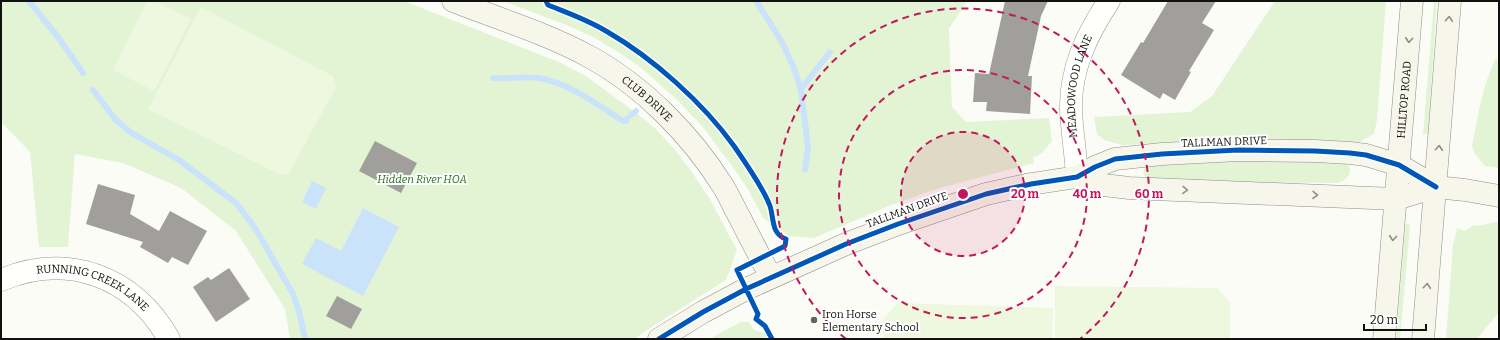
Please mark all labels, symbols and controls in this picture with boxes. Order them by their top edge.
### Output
one-way arrow [1444,16,1453,22]
street label: MEADOWOOD LANE [1064,32,1095,139]
one-way arrow [1404,37,1413,43]
street label: HILLTOP ROAD [1394,61,1414,139]
street label: CLUB DRIVE [619,73,675,124]
street label: TALLMAN DRIVE [1181,134,1267,150]
one-way arrow [1434,145,1443,151]
park label: Hidden River HOA [377,173,467,186]
one-way arrow [1182,186,1188,195]
centre of rings [956,187,970,201]
text: 20 m [1011,187,1040,201]
text: 40 m [1073,187,1102,201]
text: 60 m [1135,187,1164,201]
street label: TALLMAN DRIVE [864,189,950,231]
one-way arrow [1312,191,1318,199]
one-way arrow [1388,235,1397,241]
street label: RUNNING CREEK LANE [35,262,152,314]
one-way arrow [1423,283,1432,289]
scale bar [1364,306,1426,332]
place label: Iron Horse Elementary School [822,308,919,334]
text: 20 m [1370,313,1399,327]
marker: Iron Horse Elementary School [809,315,819,325]

